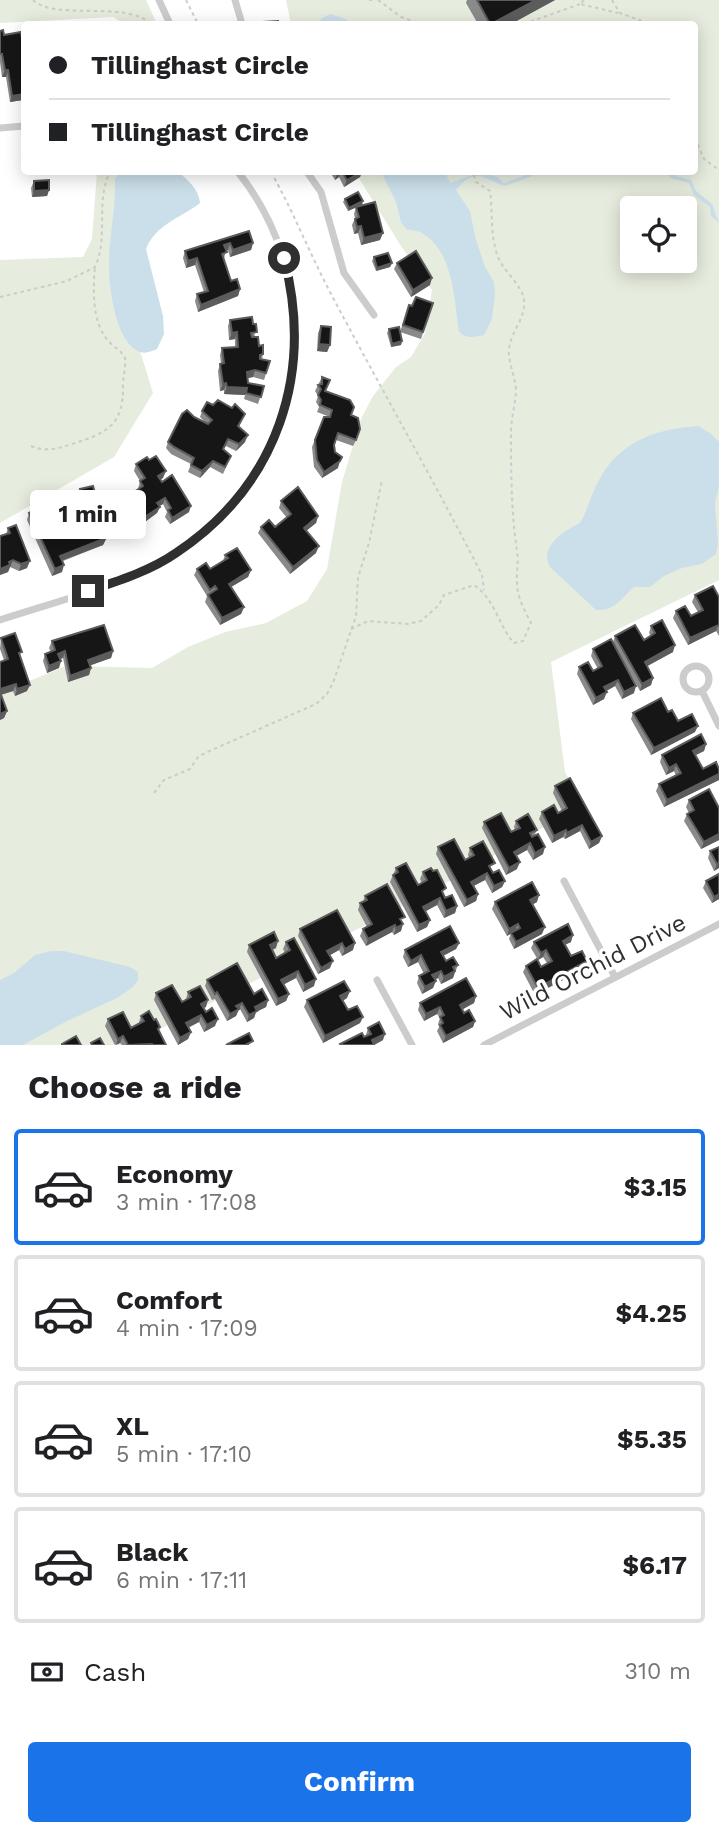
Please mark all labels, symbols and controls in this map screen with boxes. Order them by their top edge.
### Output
text: Tillinghast Circle [91,50,309,80]
text: Tillinghast Circle [91,117,309,147]
map controls [620,196,697,273]
button: locate [620,196,697,273]
route start [268,242,300,274]
callout: 1 min [30,490,146,538]
text: 1 min [58,501,118,528]
route end [72,575,104,607]
street label: Wild Orchid Drive [495,908,691,1026]
text: Choose a ride [28,1068,242,1106]
icon: car [32,1156,95,1219]
text: Economy [116,1159,233,1189]
text: $3.15 [624,1172,687,1202]
text: 3 min · 17:08 [116,1189,257,1216]
icon: car [32,1282,95,1345]
text: Comfort [116,1285,222,1315]
text: $4.25 [615,1298,687,1328]
text: 4 min · 17:09 [116,1315,258,1342]
icon: car [32,1408,95,1471]
text: XL [116,1411,149,1441]
text: $5.35 [617,1424,687,1454]
text: 5 min · 17:10 [116,1441,252,1468]
icon: car [32,1534,95,1597]
text: Black [116,1537,188,1567]
text: $6.17 [622,1550,687,1580]
text: 6 min · 17:11 [116,1567,247,1594]
icon: cash [28,1653,66,1691]
text: Cash [84,1657,146,1687]
text: 310 m [625,1658,691,1685]
button: Confirm [28,1742,691,1822]

